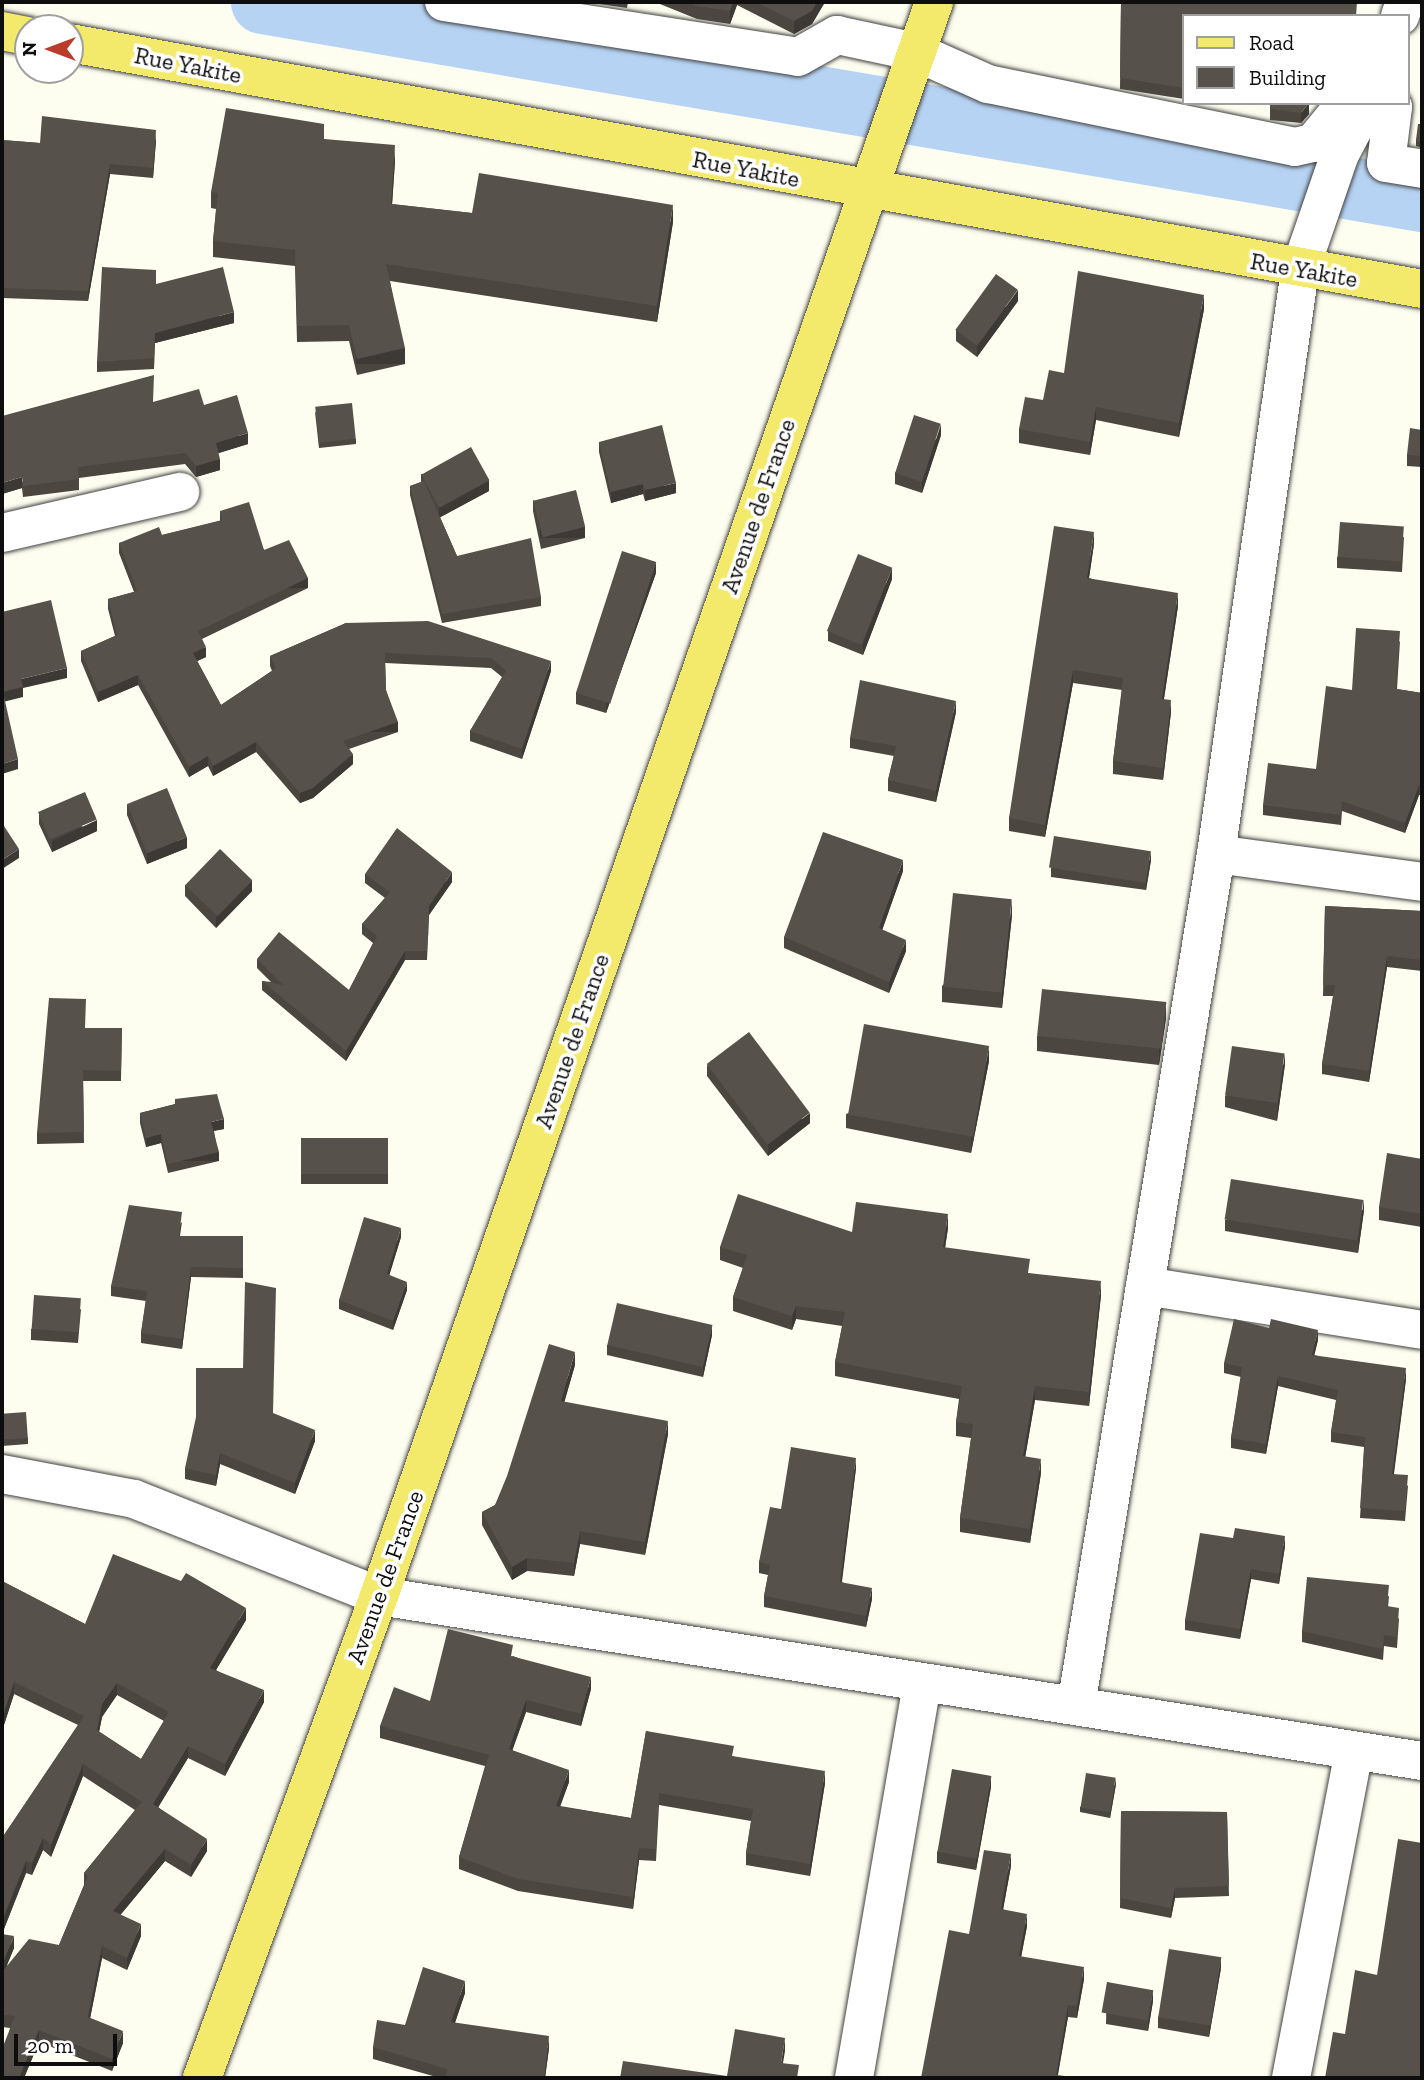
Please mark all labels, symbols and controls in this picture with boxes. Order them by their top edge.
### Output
north arrow [14,14,84,84]
legend [1182,14,1410,105]
text: Road [1249,30,1294,55]
street label: Rue Yakite [132,40,244,90]
text: N [18,42,41,56]
text: Building [1249,65,1326,90]
street label: Rue Yakite [690,144,802,194]
street label: Rue Yakite [1248,246,1360,294]
street label: Avenue de France [715,415,801,597]
street label: Avenue de France [529,950,615,1132]
street label: Avenue de France [340,1486,430,1668]
scale bar [18,2021,121,2064]
text: 20 m [27,2033,73,2058]

